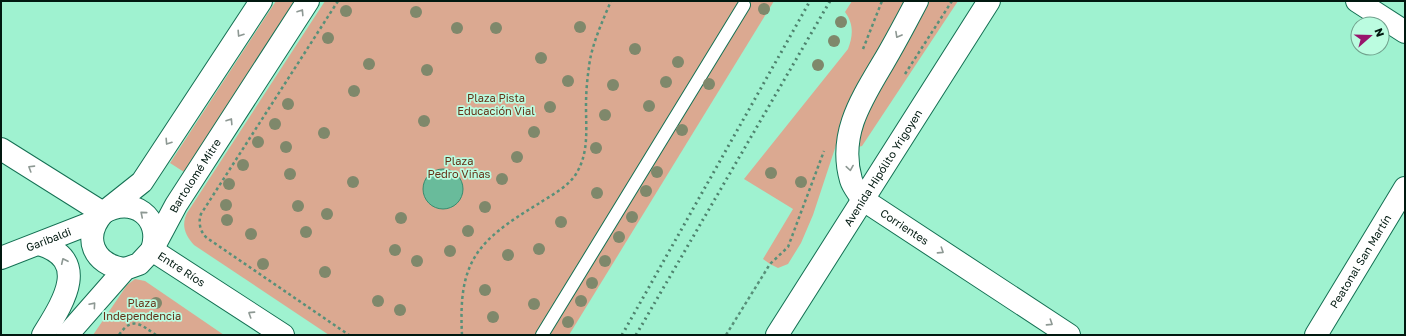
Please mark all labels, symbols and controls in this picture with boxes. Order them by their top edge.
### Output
one-way arrow [296,9,304,16]
north arrow [1350,16,1390,56]
text: N [1372,26,1387,39]
one-way arrow [237,29,244,36]
one-way arrow [896,31,903,38]
park label: Plaza Pista Educación Vial [457,91,535,117]
street label: Avenida Hipólito Yrigoyen [841,107,924,228]
one-way arrow [225,118,233,125]
street label: Bartolomé Mitre [166,136,223,215]
one-way arrow [165,138,173,145]
park label: Plaza Pedro Viñas [428,154,491,180]
one-way arrow [28,165,35,172]
one-way arrow [845,165,854,171]
street label: Corrientes [878,206,932,247]
one-way arrow [140,211,148,218]
street label: Peatonal San Martín [1327,212,1393,310]
street label: Garibaldi [24,224,73,254]
one-way arrow [937,247,944,254]
street label: Entre Ríos [156,249,208,289]
one-way arrow [61,258,69,266]
park label: Plaza Independencia [103,296,181,322]
one-way arrow [88,303,95,310]
one-way arrow [248,311,255,319]
one-way arrow [1046,318,1053,326]

